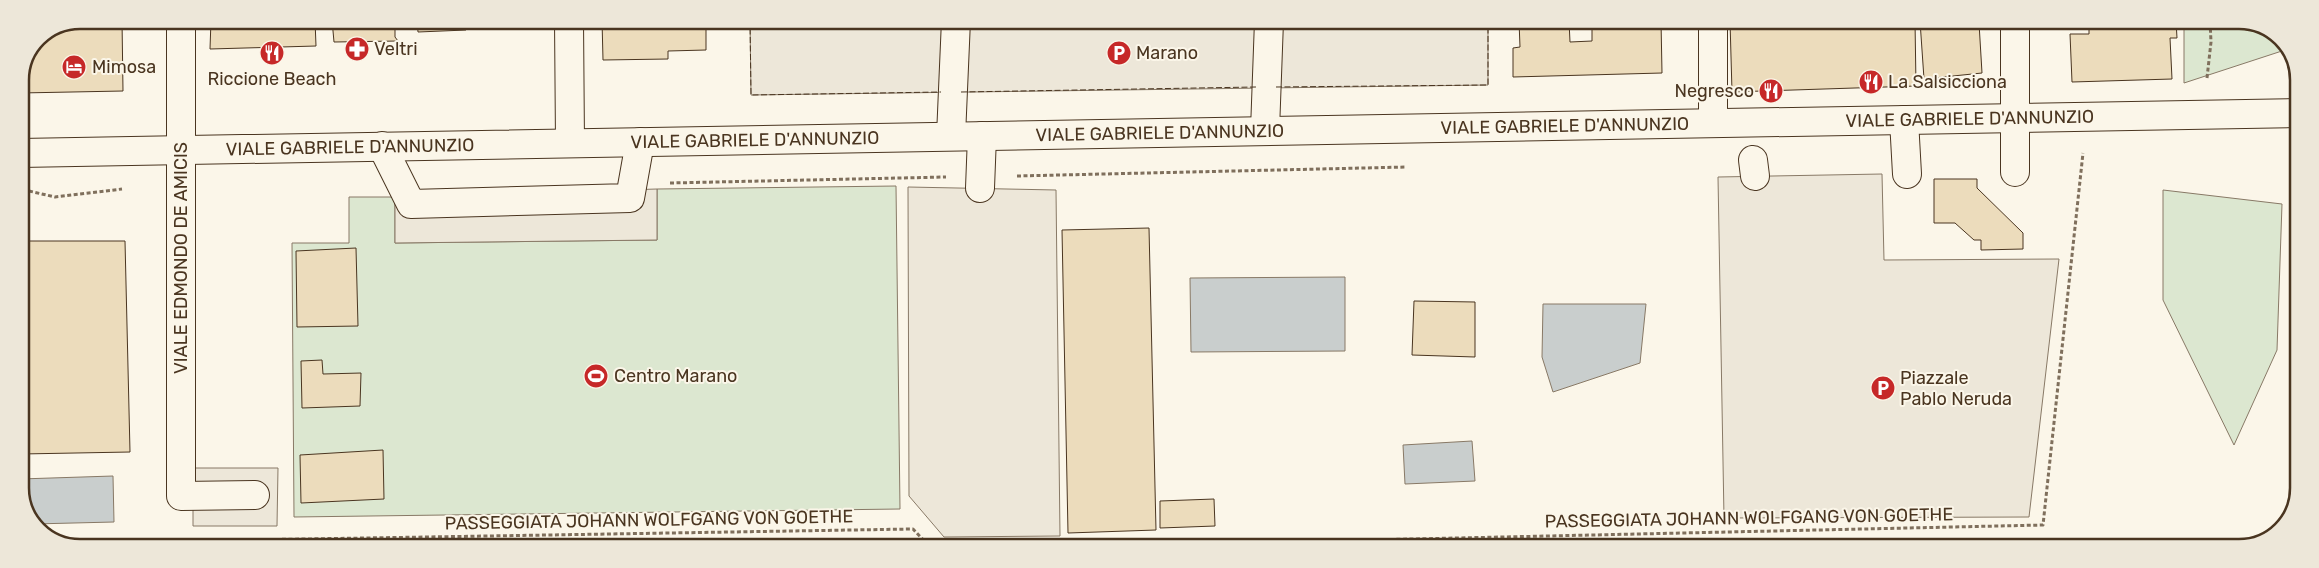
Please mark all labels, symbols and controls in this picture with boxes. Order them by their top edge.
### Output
pharmacy icon: Veltri [344,36,370,62]
place label: Veltri [374,38,418,60]
restaurant icon: Riccione Beach [259,40,285,66]
parking icon: Marano [1106,40,1132,66]
place label: Marano [1136,42,1198,64]
hotel icon: Mimosa [61,54,87,80]
place label: Mimosa [92,56,156,78]
place label: Riccione Beach [207,68,337,90]
restaurant icon: La Salsicciona [1858,69,1884,95]
place label: La Salsicciona [1888,71,2007,93]
restaurant icon: Negresco [1758,78,1784,104]
place label: Negresco [1674,80,1754,102]
street label: VIALE GABRIELE D'ANNUNZIO [1845,106,2094,132]
street label: VIALE GABRIELE D'ANNUNZIO [1440,113,1689,139]
street label: VIALE GABRIELE D'ANNUNZIO [1035,120,1284,146]
street label: VIALE GABRIELE D'ANNUNZIO [630,127,879,153]
street label: VIALE GABRIELE D'ANNUNZIO [225,134,475,160]
street label: VIALE EDMONDO DE AMICIS [170,142,192,374]
sports icon: Centro Marano [583,363,609,389]
place label: Centro Marano [614,365,737,387]
place label: Piazzale Pablo Neruda [1900,367,2012,410]
parking icon: Piazzale Pablo Neruda [1870,375,1896,401]
street label: PASSEGGIATA JOHANN WOLFGANG VON GOETHE [1545,503,1953,533]
street label: PASSEGGIATA JOHANN WOLFGANG VON GOETHE [445,505,853,535]

